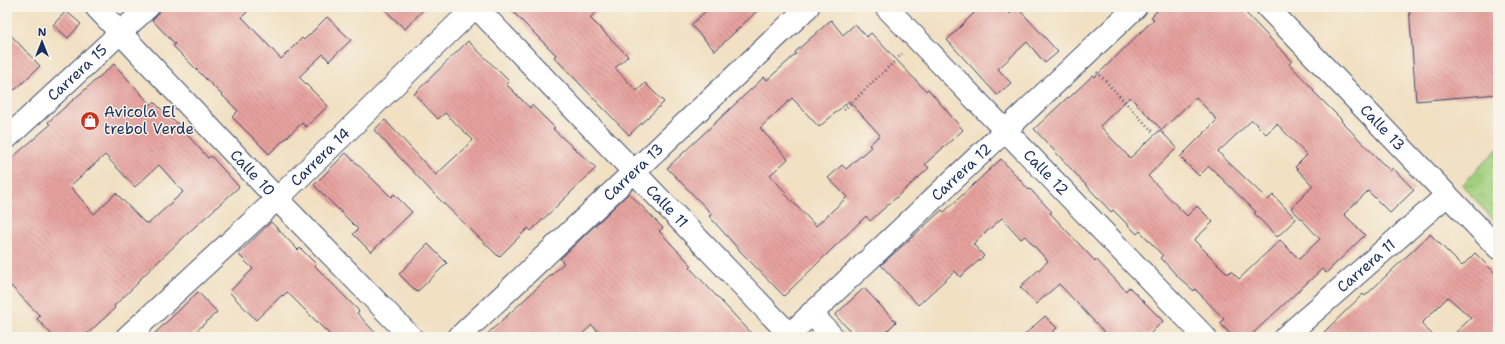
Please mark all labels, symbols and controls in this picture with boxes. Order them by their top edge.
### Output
north arrow [22,22,62,62]
text: N [38,25,47,40]
street label: Carrera 15 [43,40,112,106]
street label: Calle 13 [1356,100,1409,155]
place label: Avicola El trebol Verde [104,102,194,139]
shop icon: Avicola El trebol Verde [79,110,101,132]
street label: Carrera 14 [286,123,354,191]
street label: Carrera 13 [599,139,668,205]
street label: Carrera 12 [927,139,996,205]
street label: Calle 10 [226,145,279,201]
street label: Calle 12 [1019,145,1073,200]
street label: Calle 11 [641,180,692,232]
street label: Carrera 11 [1333,235,1400,297]

